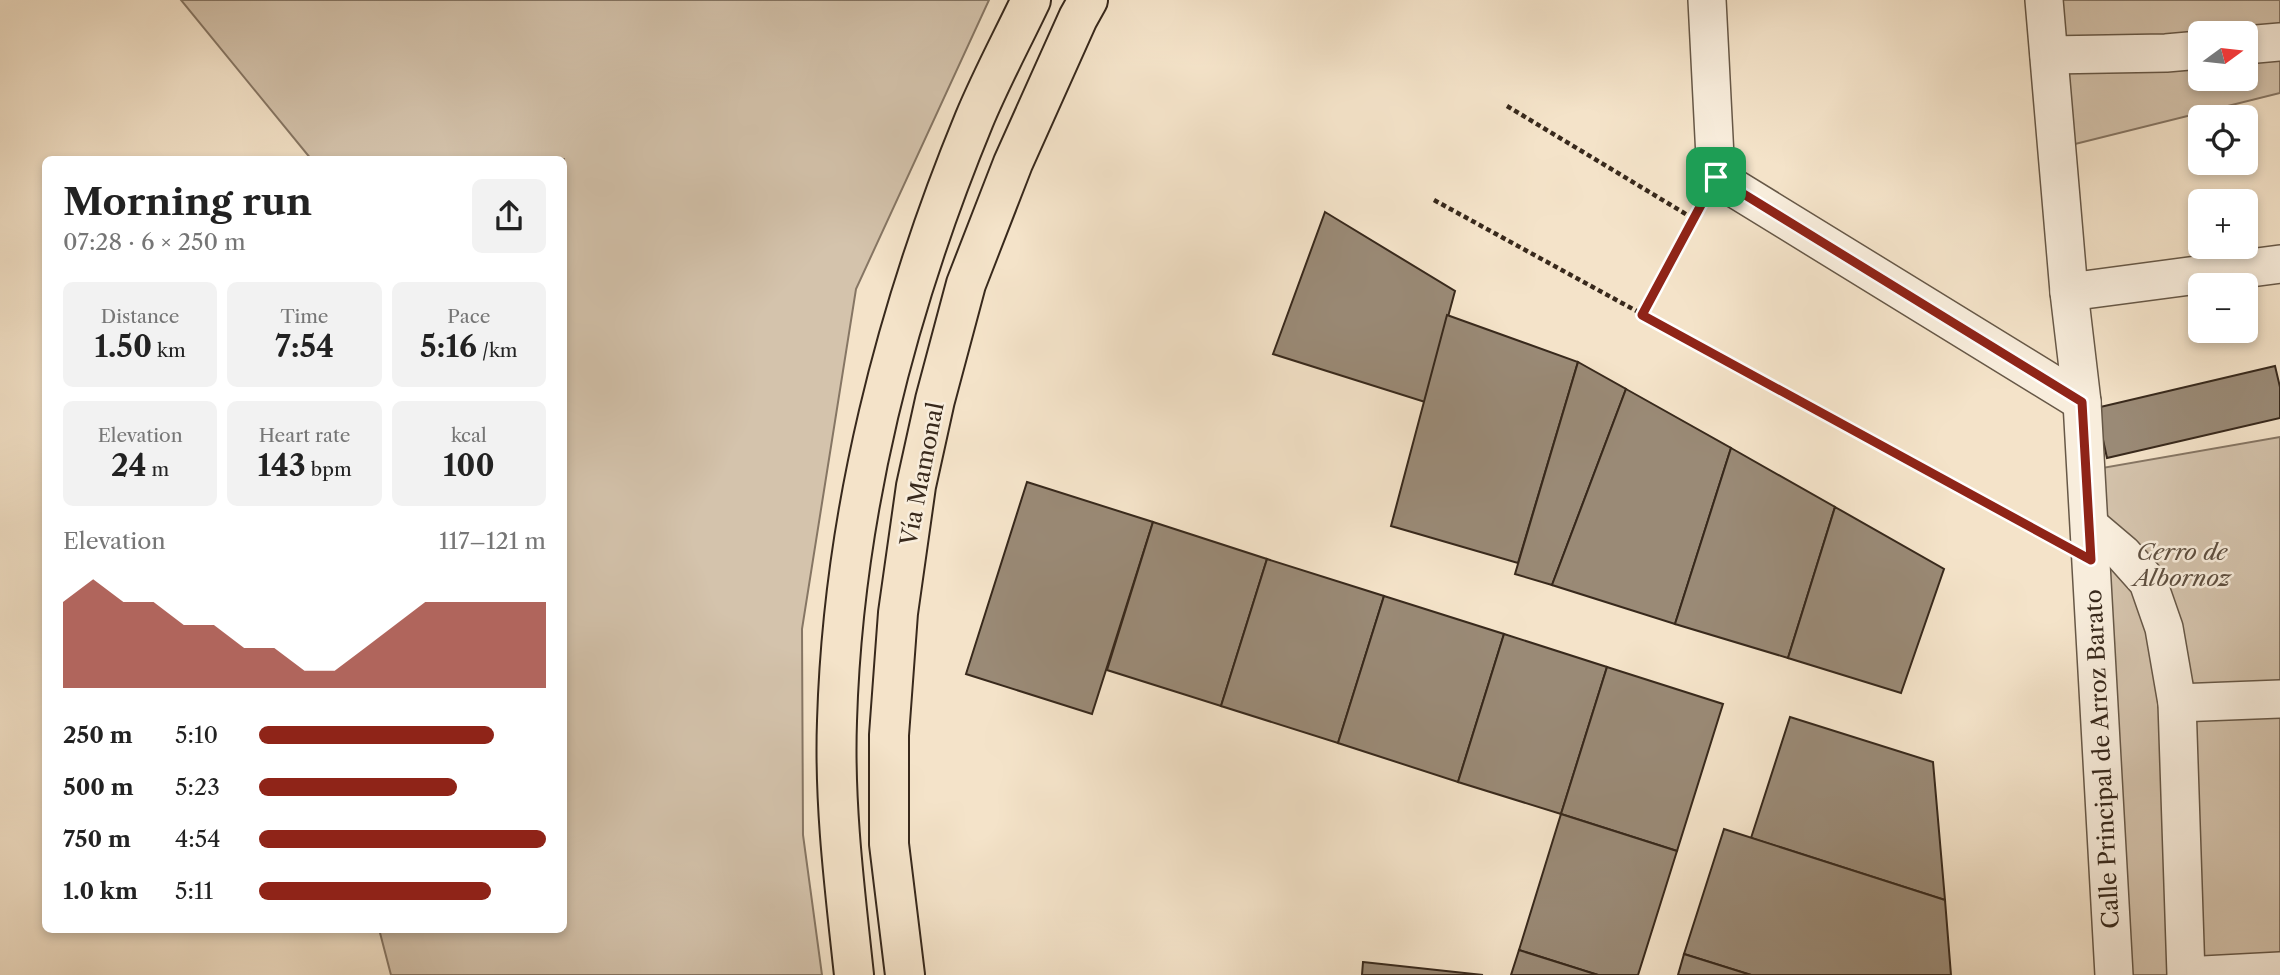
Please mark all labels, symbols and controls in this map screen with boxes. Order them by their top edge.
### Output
north arrow [2188,21,2258,91]
map controls [2188,21,2258,343]
button: locate [2188,105,2258,175]
pin [1686,147,1746,207]
icon: arrive [1697,158,1735,196]
text: Morning run [63,178,312,225]
button: share [472,179,546,253]
button: + [2188,189,2258,259]
text: 07:28 · 6 × 250 m [63,228,246,256]
button: − [2188,273,2258,343]
text: Distance [101,305,179,328]
text: Time [280,305,329,328]
text: Pace [447,305,490,328]
text: 1.50 [95,328,152,365]
text: 7:54 [275,328,334,365]
text: 5:16 [420,328,477,365]
text: km [152,339,186,362]
text: /km [477,339,518,362]
street label: Vía Mamonal [894,400,950,549]
text: Elevation [98,424,183,447]
text: Heart rate [259,424,350,447]
text: kcal [451,424,487,447]
text: 24 [111,447,147,484]
text: 143 [257,447,306,484]
text: 100 [443,447,495,484]
text: m [147,458,169,481]
text: bpm [306,458,352,481]
text: Elevation [63,527,166,555]
text: 117–121 m [439,527,546,555]
park label: Cerro de Albornoz [2130,538,2233,592]
street label: Calle Principal de Arroz Barato [2079,589,2125,929]
text: 250 m [63,721,133,749]
text: 5:10 [175,721,218,749]
text: 500 m [63,773,134,801]
text: 5:23 [175,773,220,801]
text: 750 m [63,825,131,853]
text: 4:54 [175,825,221,853]
text: 1.0 km [63,877,138,905]
text: 5:11 [175,877,213,905]

